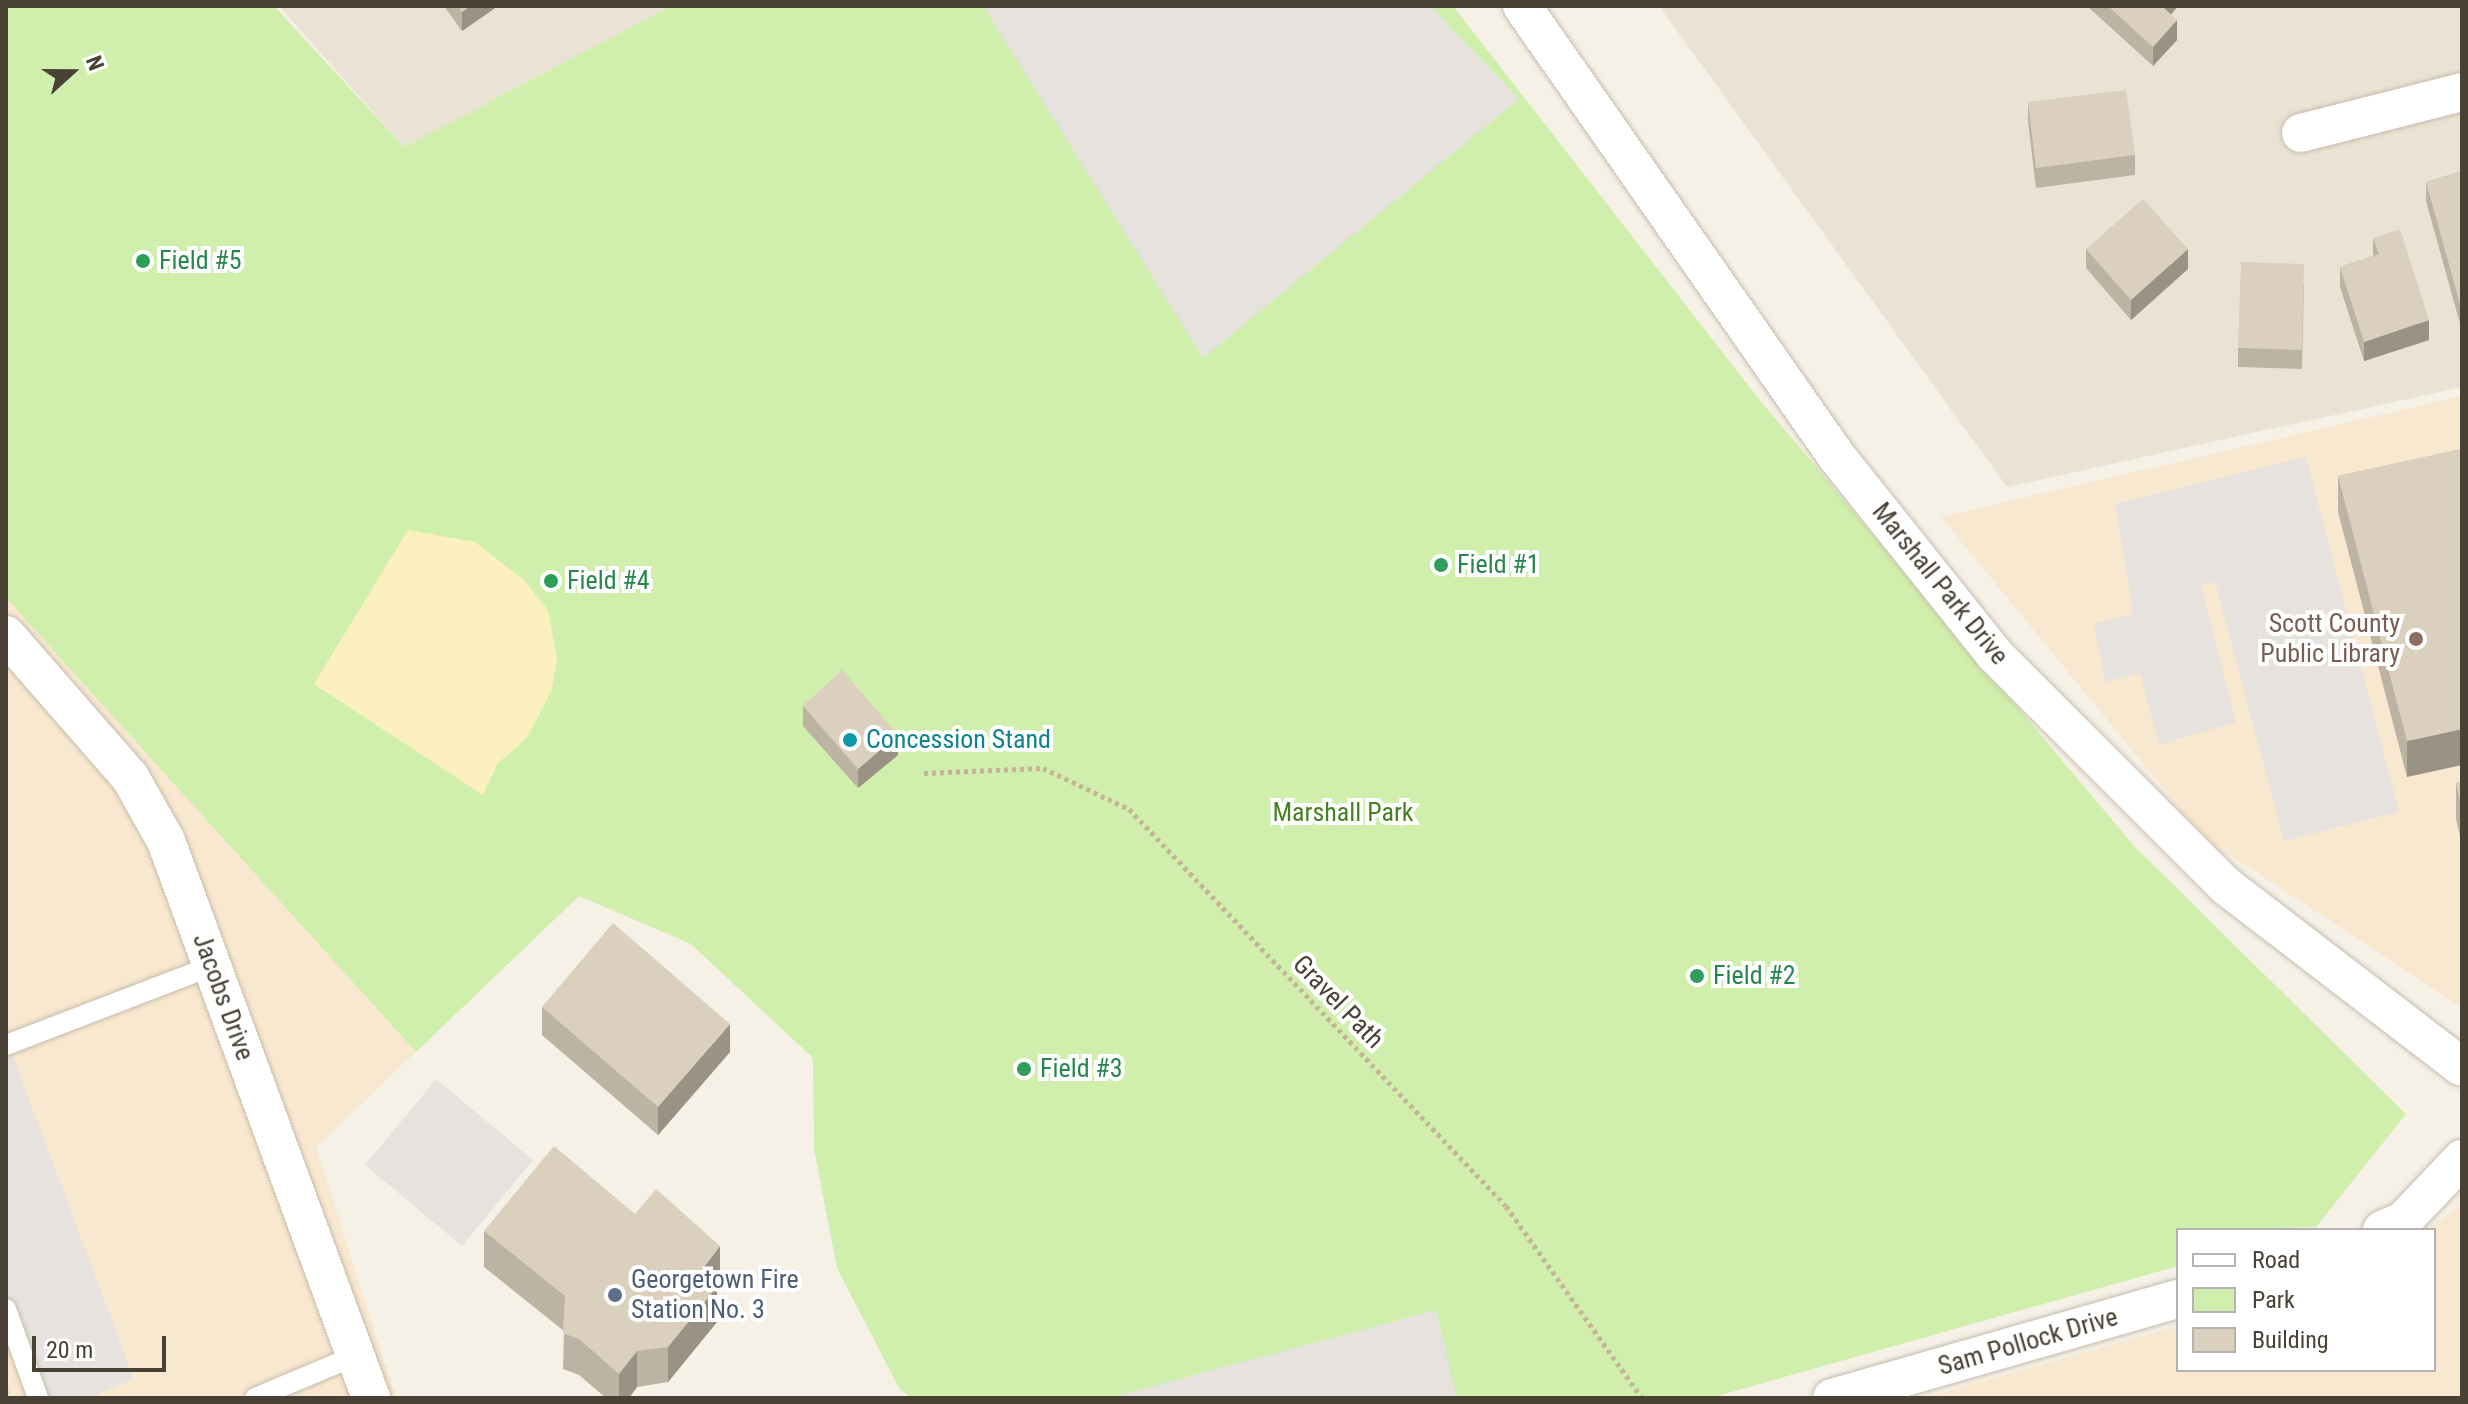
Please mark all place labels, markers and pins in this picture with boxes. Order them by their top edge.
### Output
place label: Field #5 [159,245,242,277]
marker: Field #5 [134,252,152,270]
place label: Field #1 [1457,549,1540,581]
marker: Field #1 [1432,556,1450,574]
place label: Field #4 [567,565,650,597]
marker: Field #4 [542,572,560,590]
place label: Scott County Public Library [2260,608,2400,670]
marker: Scott County Public Library [2407,630,2425,648]
place label: Concession Stand [866,724,1051,756]
marker: Concession Stand [841,731,859,749]
place label: Field #2 [1713,960,1796,992]
marker: Field #2 [1688,967,1706,985]
place label: Field #3 [1040,1053,1123,1085]
marker: Field #3 [1015,1060,1033,1078]
place label: Georgetown Fire Station No. 3 [631,1264,799,1326]
marker: Georgetown Fire Station No. 3 [606,1286,624,1304]

